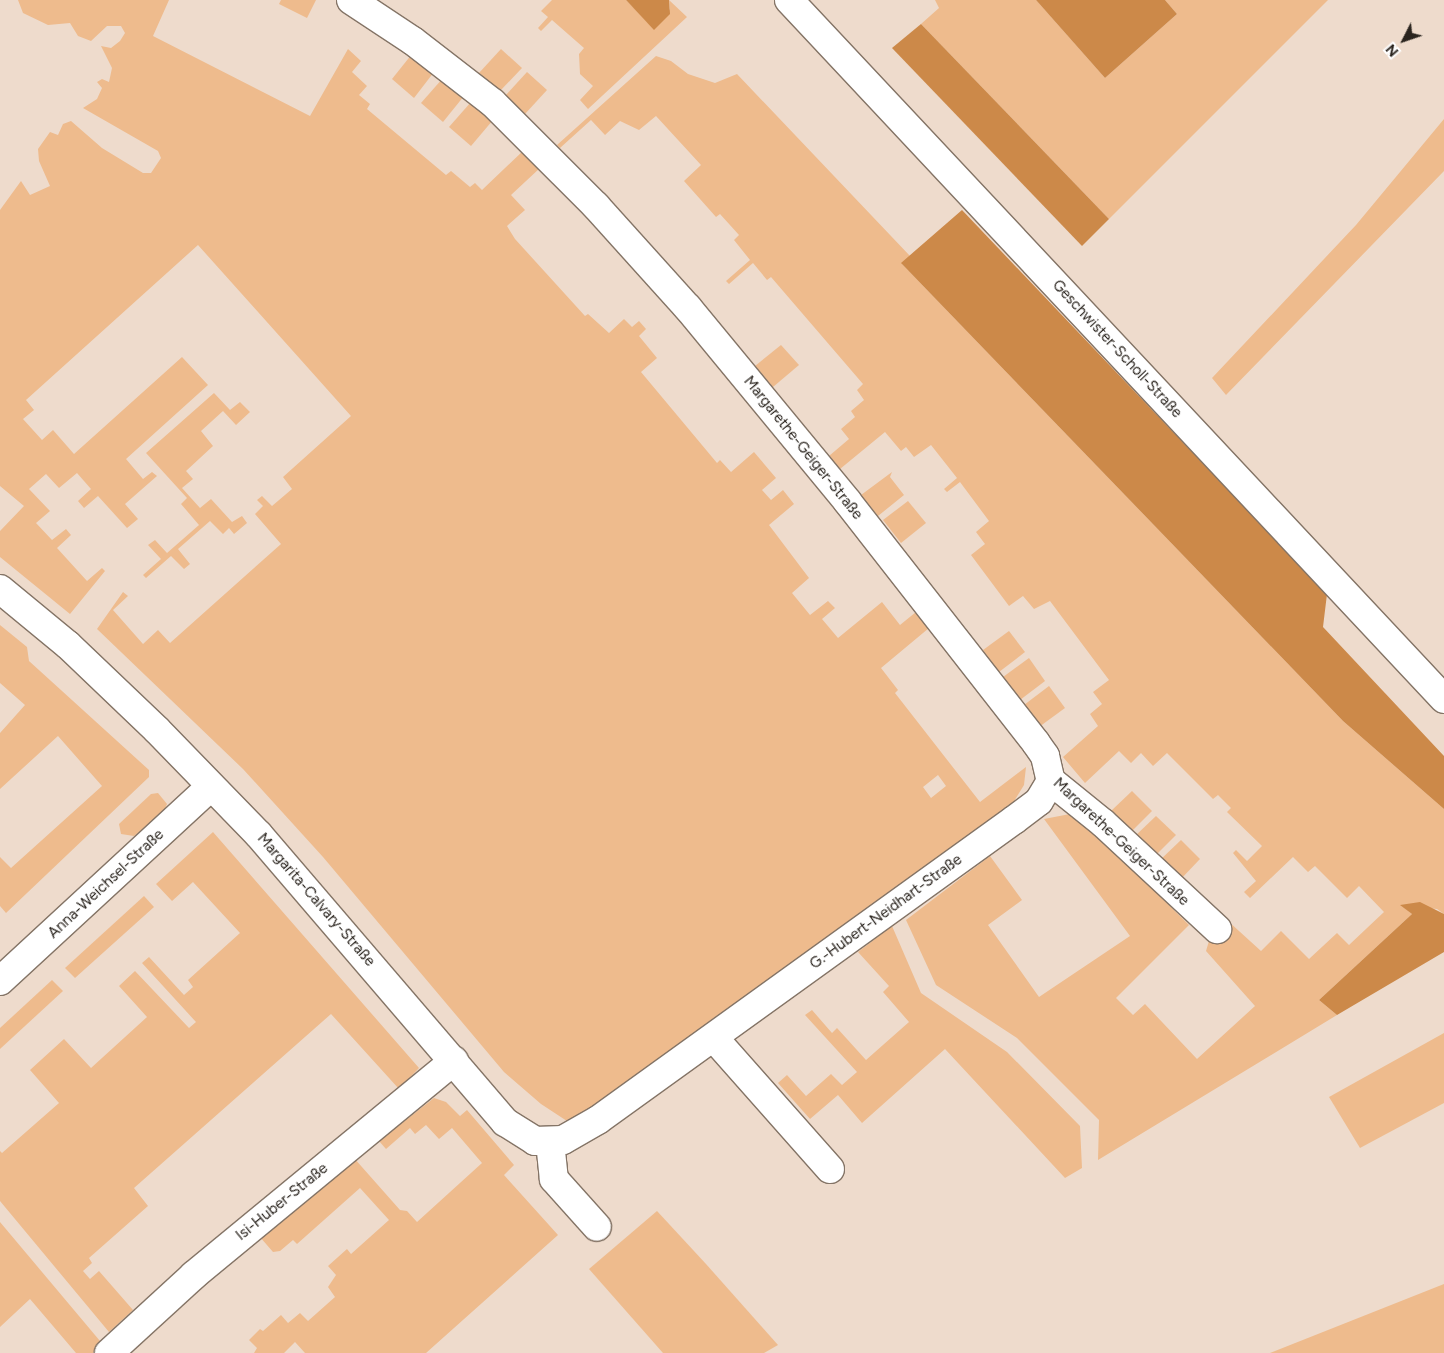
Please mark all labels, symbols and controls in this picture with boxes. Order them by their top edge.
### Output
north arrow [1379,15,1429,65]
text: N [1382,41,1402,60]
street label: Geschwister-Scholl-Straße [1048,276,1186,422]
street label: Margarethe-Geiger-Straße [740,373,866,523]
street label: Margarethe-Geiger-Straße [1049,774,1193,910]
street label: Anna-Weichsel-Straße [44,826,168,942]
street label: Margarita-Calvary-Straße [253,830,379,970]
street label: G.-Hubert-Neidhart-Straße [806,851,966,973]
street label: Isi-Huber-Straße [232,1159,332,1245]

